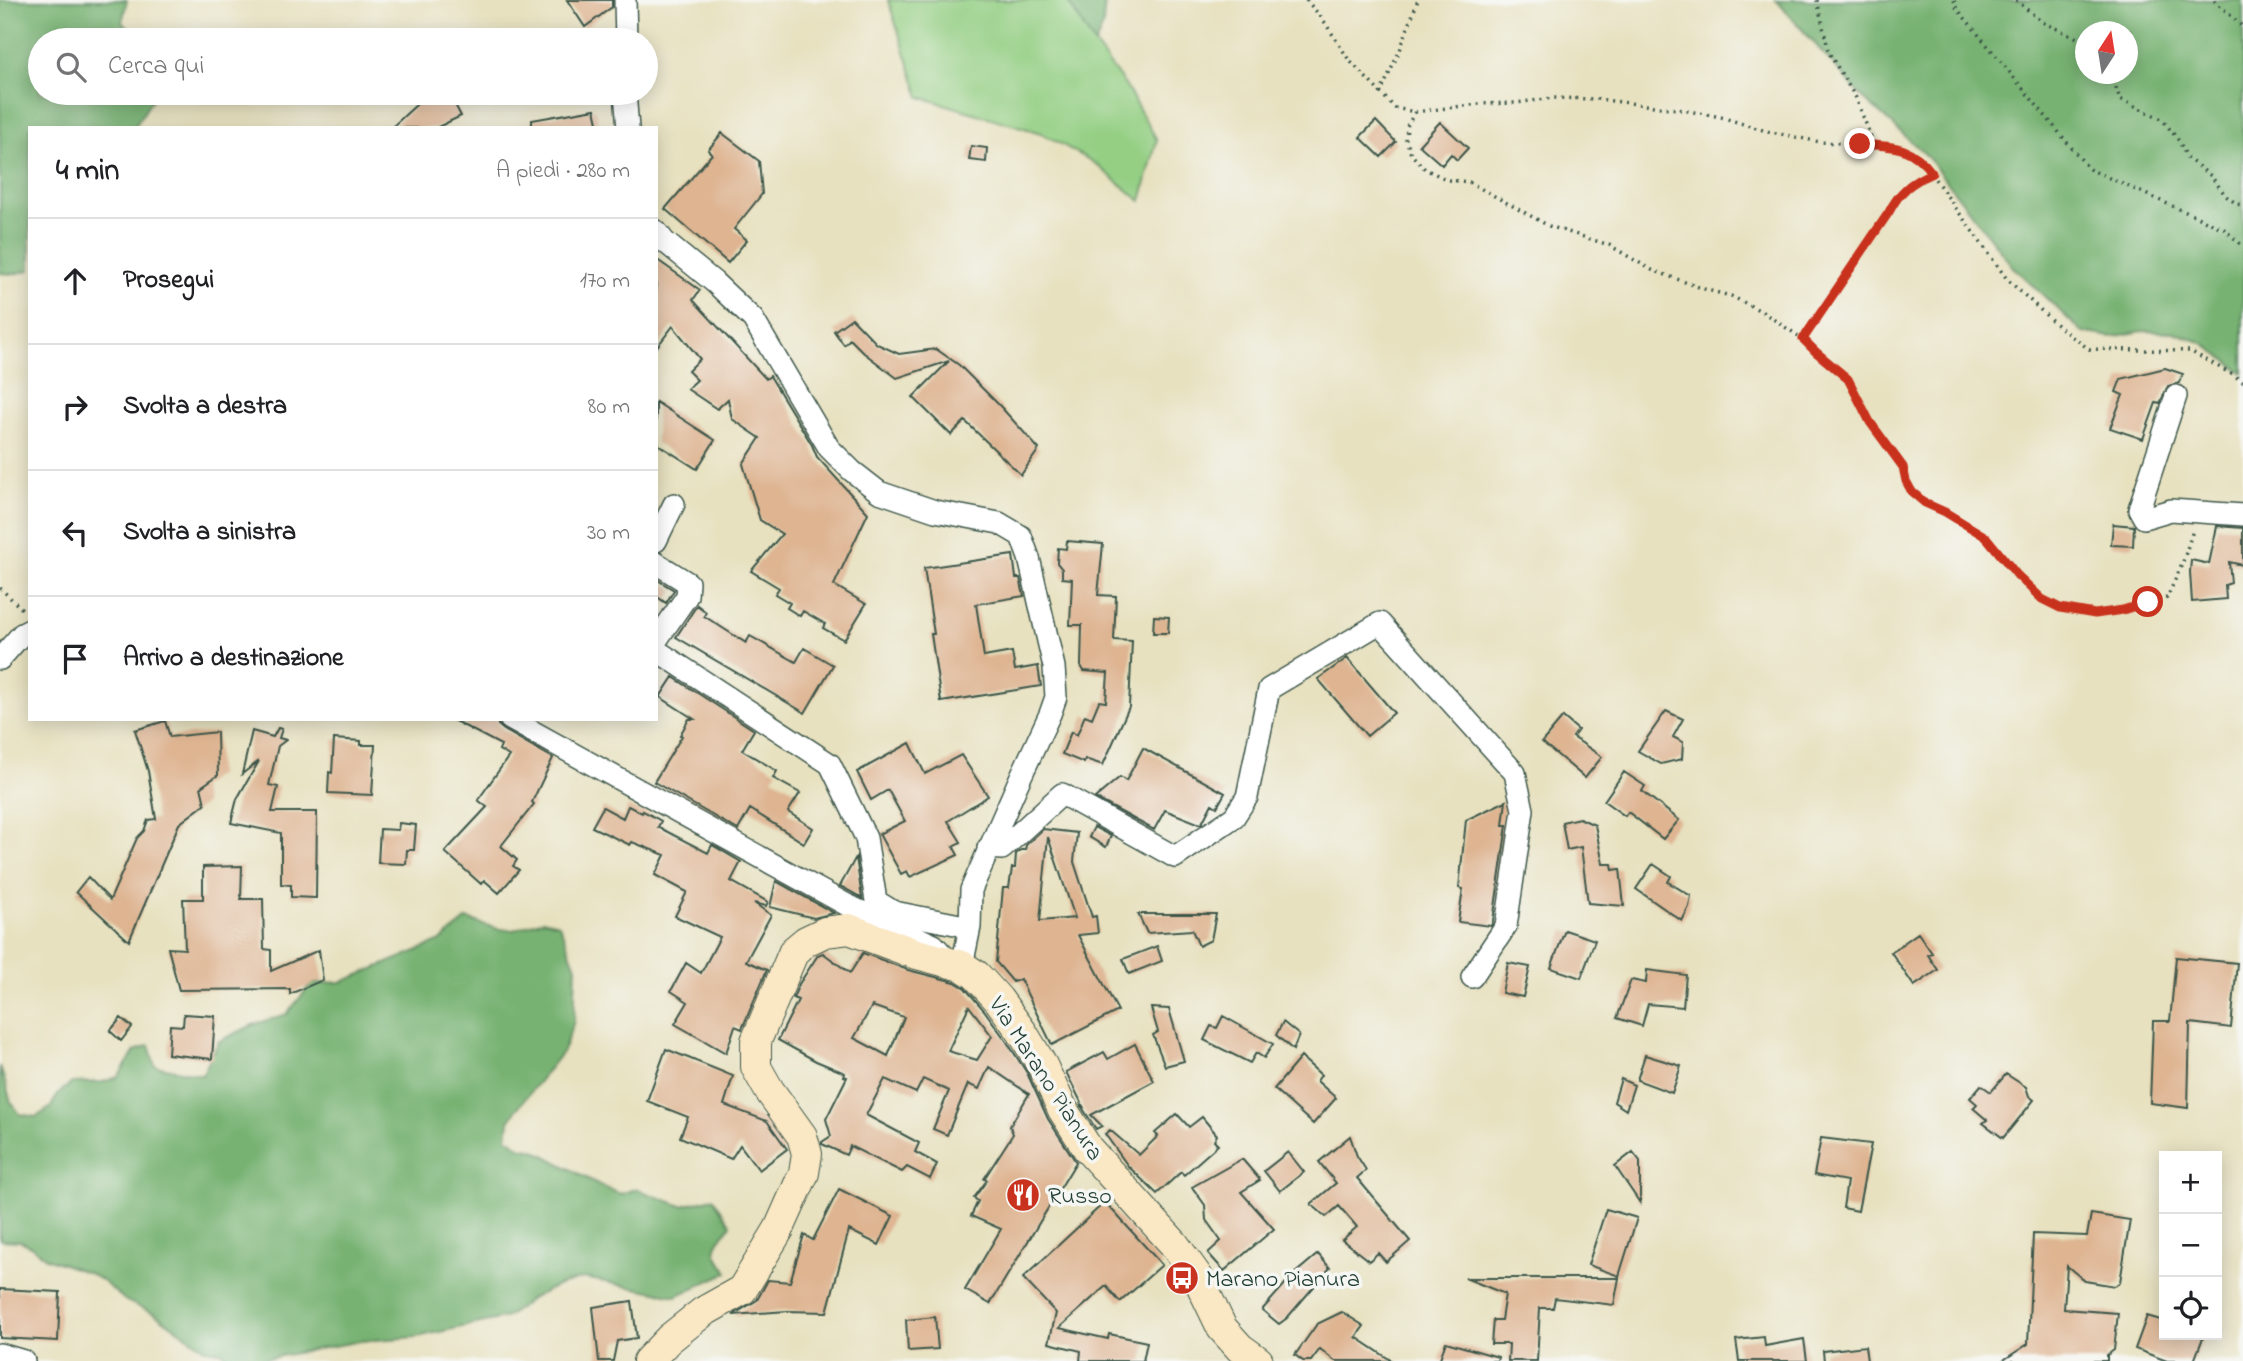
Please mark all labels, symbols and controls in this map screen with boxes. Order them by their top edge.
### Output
north arrow [2075,21,2138,84]
search box [28,28,658,105]
icon: search [52,48,90,86]
text: Cerca qui [108,48,204,86]
route end [1844,128,1875,159]
text: 4 min [56,150,119,194]
text: A piedi · 280 m [496,155,630,188]
icon: ahead [56,262,94,300]
text: Prosegui [123,262,214,300]
text: 170 m [580,265,630,298]
icon: right [56,388,94,426]
text: Svolta a destra [123,388,287,426]
text: 80 m [588,391,630,424]
icon: left [56,514,94,552]
text: Svolta a sinistra [123,514,296,552]
text: 30 m [587,517,630,550]
route start [2132,586,2163,617]
icon: arrive [56,640,94,678]
text: Arrivo a destinazione [123,640,344,678]
street label: Via Marano Pianura [978,989,1111,1168]
map controls [2159,1151,2222,1340]
button: + [2159,1151,2222,1214]
restaurant icon: Russo [1004,1176,1042,1214]
place label: Russo [1048,1180,1112,1215]
button: − [2159,1214,2222,1277]
bus stop icon: Marano Pianura [1163,1259,1201,1297]
place label: Marano Pianura [1206,1263,1360,1298]
button: locate [2159,1277,2222,1340]

